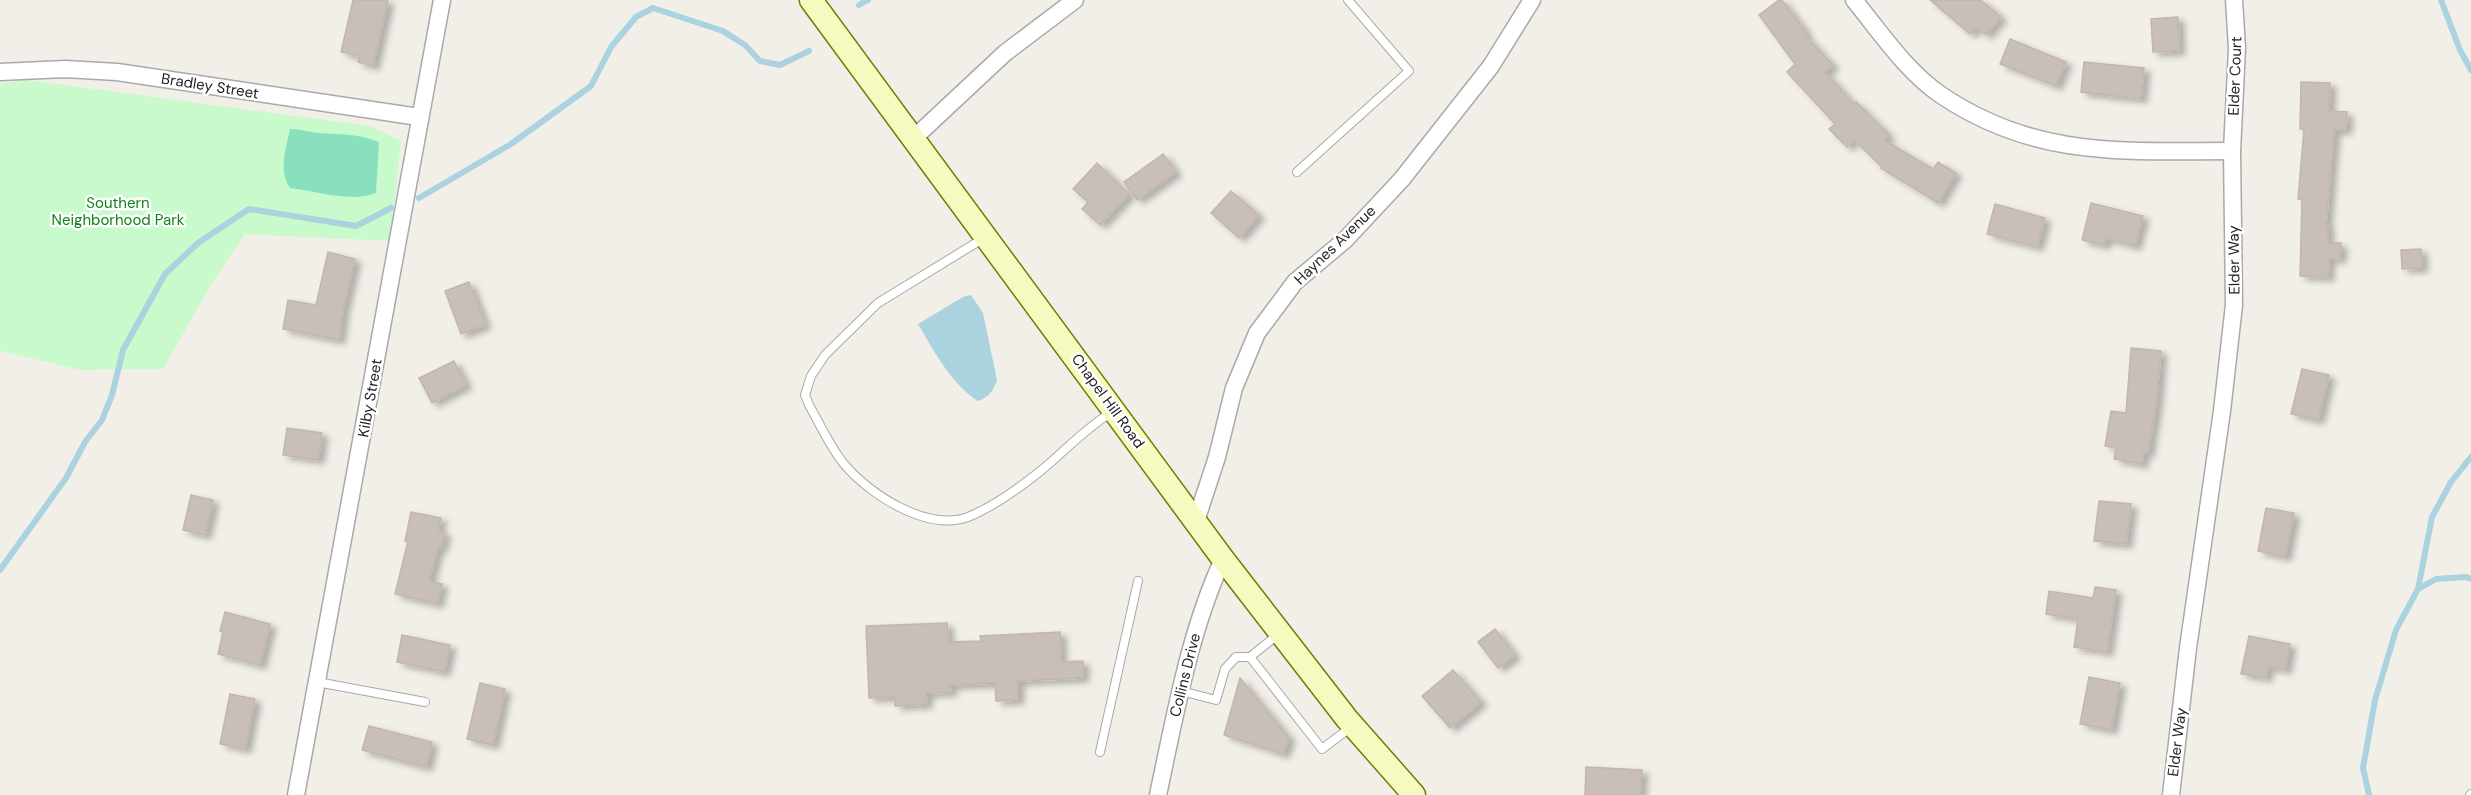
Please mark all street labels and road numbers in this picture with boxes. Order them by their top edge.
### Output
street label: Elder Court [2224,36,2246,116]
street label: Bradley Street [160,68,260,104]
street label: Haynes Avenue [1290,201,1380,289]
street label: Elder Way [2223,225,2245,295]
street label: Chapel Hill Road [1067,350,1149,452]
street label: Kilby Street [353,357,387,439]
street label: Collins Drive [1165,631,1205,719]
street label: Elder Way [2163,706,2191,778]

